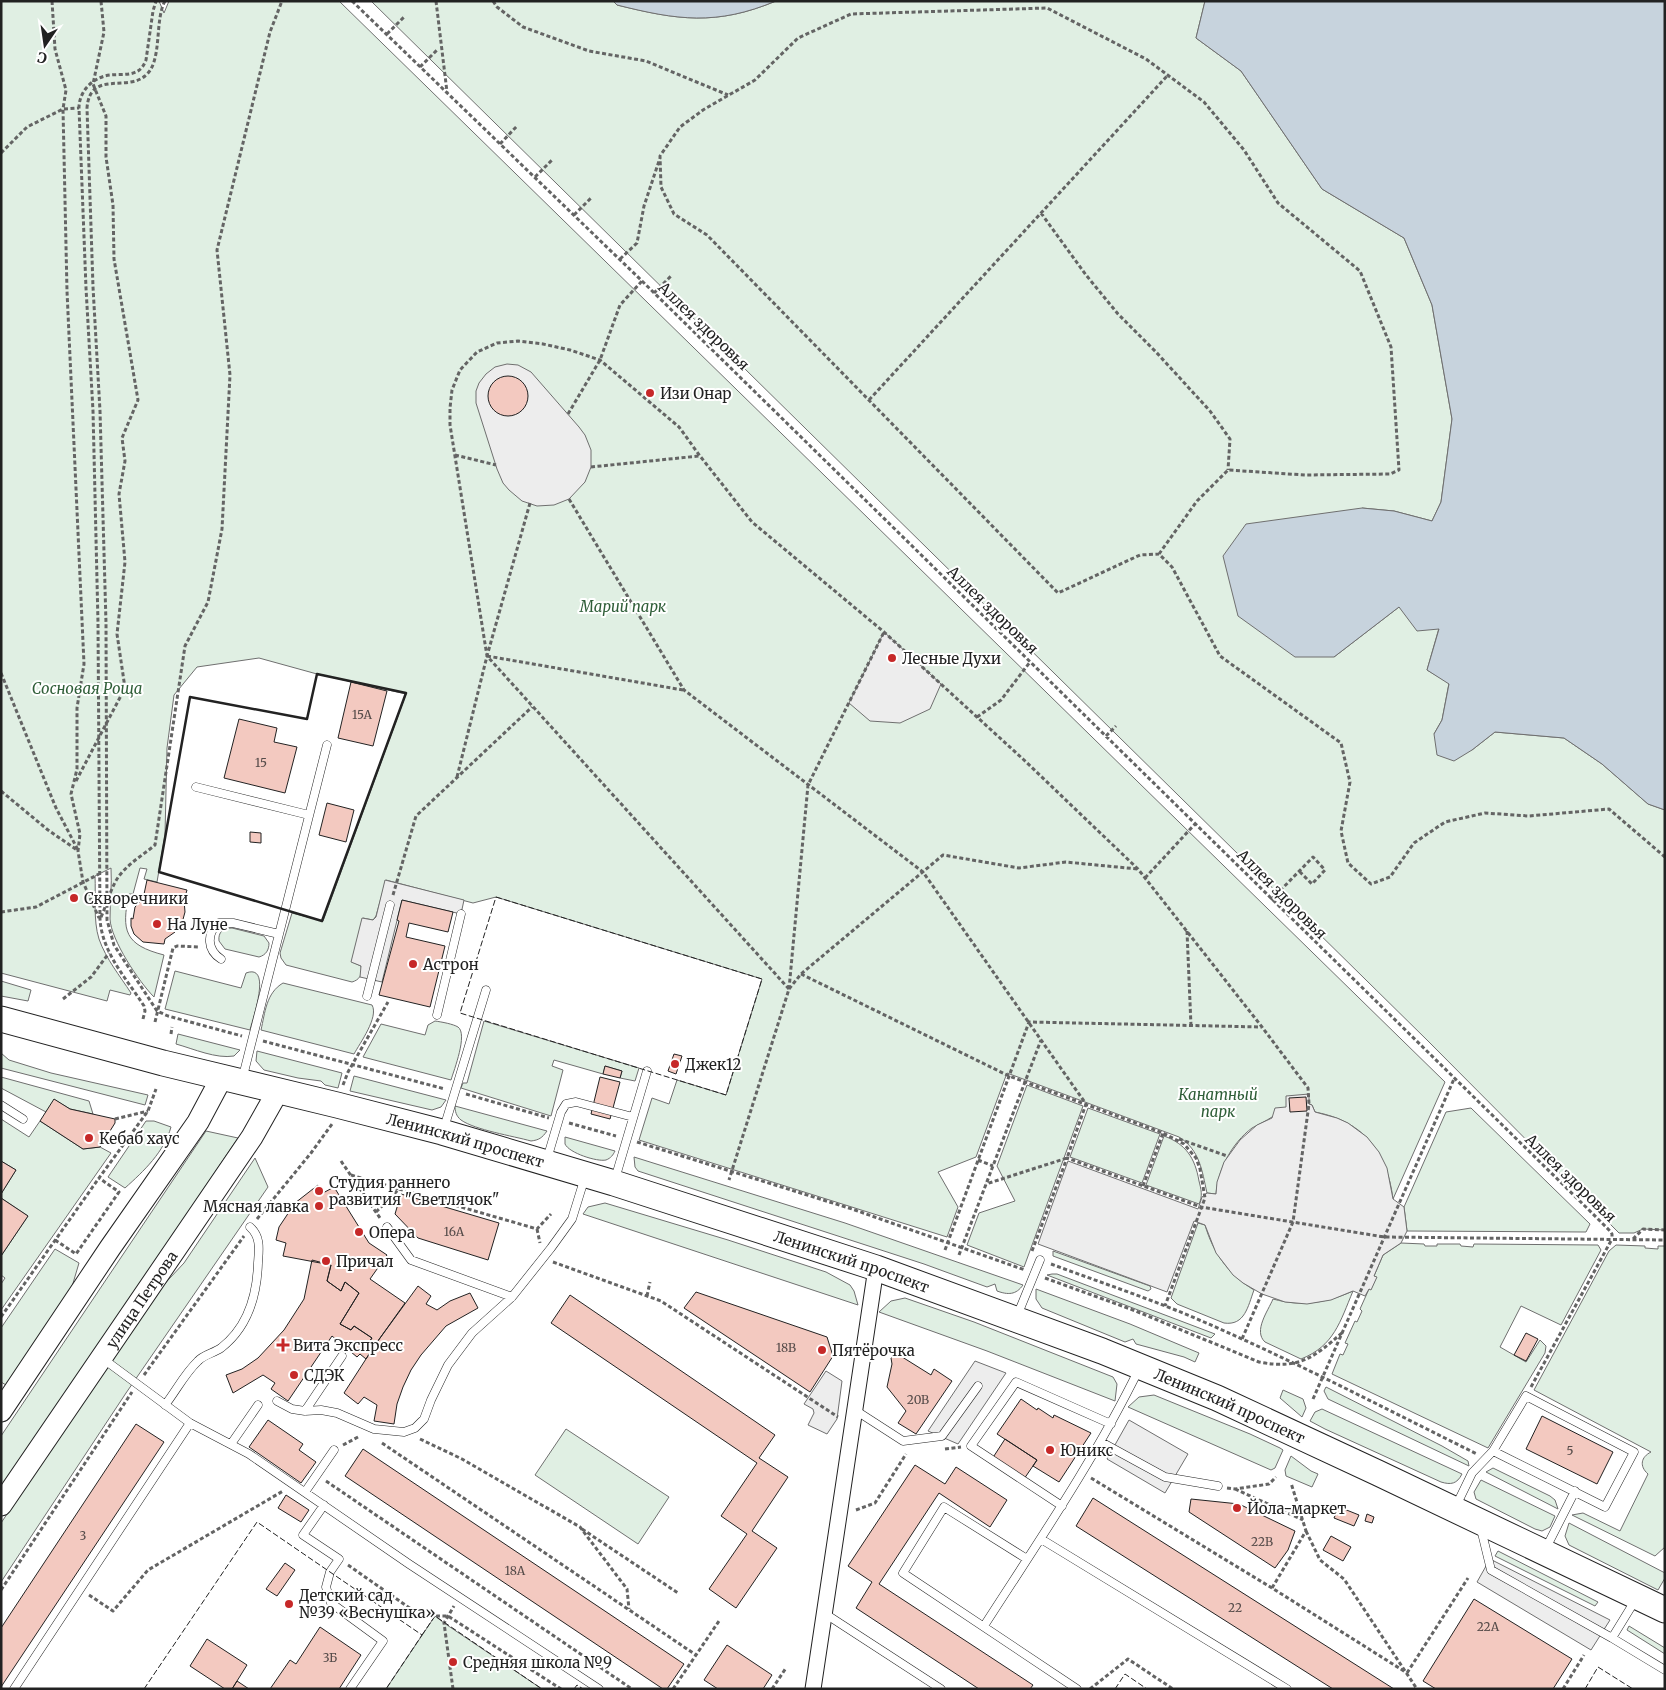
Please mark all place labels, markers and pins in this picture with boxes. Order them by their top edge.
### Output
place label: Изи Онар [660,384,732,403]
marker: Изи Онар [644,387,656,399]
place label: Лесные Духи [902,649,1001,668]
marker: Лесные Духи [886,652,898,664]
place label: Скворечники [84,889,188,908]
marker: Скворечники [68,892,80,904]
place label: На Луне [167,915,228,934]
marker: На Луне [151,918,163,930]
place label: Астрон [422,955,479,974]
marker: Астрон [407,958,419,970]
place label: Джек12 [685,1055,742,1074]
marker: Джек12 [669,1058,681,1070]
place label: Кебаб хаус [99,1129,180,1148]
marker: Кебаб хаус [83,1132,95,1144]
place label: Студия раннего развития "Светлячок" [329,1173,499,1209]
marker: Студия раннего развития "Светлячок" [313,1185,325,1197]
place label: Мясная лавка [203,1197,309,1216]
marker: Мясная лавка [313,1200,325,1212]
place label: Опера [369,1223,415,1242]
marker: Опера [353,1226,365,1238]
place label: Причал [336,1252,394,1271]
marker: Причал [320,1255,332,1267]
place label: Вита Экспресс [293,1336,403,1355]
marker: Вита Экспресс [277,1339,289,1351]
place label: Пятёрочка [832,1341,915,1360]
marker: Пятёрочка [816,1344,828,1356]
place label: СДЭК [304,1366,345,1385]
marker: СДЭК [288,1369,300,1381]
place label: Юникс [1060,1441,1114,1460]
marker: Юникс [1044,1444,1056,1456]
place label: Йола-маркет [1247,1498,1346,1518]
marker: Йола-маркет [1231,1502,1243,1514]
place label: Детский сад №39 «Веснушка» [299,1586,436,1622]
marker: Детский сад №39 «Веснушка» [283,1598,295,1610]
place label: Средняя школа №9 [463,1653,612,1672]
marker: Средняя школа №9 [447,1656,459,1668]

